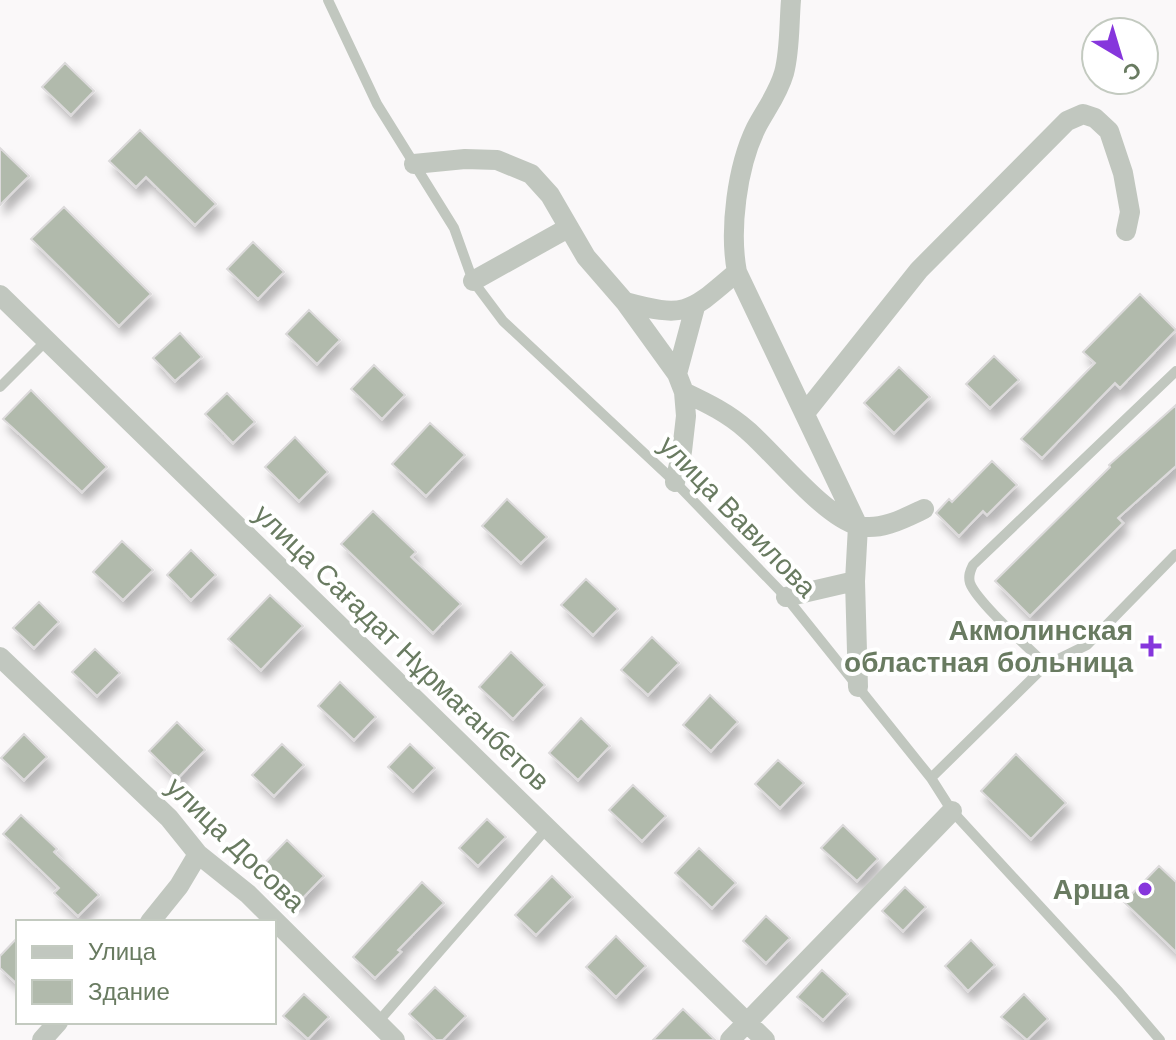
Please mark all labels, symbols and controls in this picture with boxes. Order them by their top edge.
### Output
north arrow [1080,16,1160,96]
text: С [1118,57,1146,86]
street label: улица Вавилова [653,429,823,604]
street label: улица Сағадат Нұрмағанбетов [248,498,555,797]
place label: Акмолинская областная больница [844,615,1133,678]
marker: Акмолинская областная больница [1140,635,1162,657]
street label: улица Досова [160,771,311,918]
place label: Арша [1053,874,1129,905]
marker: Арша [1136,880,1154,898]
legend [16,920,276,1024]
text: Улица [88,938,157,965]
text: Здание [88,978,170,1005]

